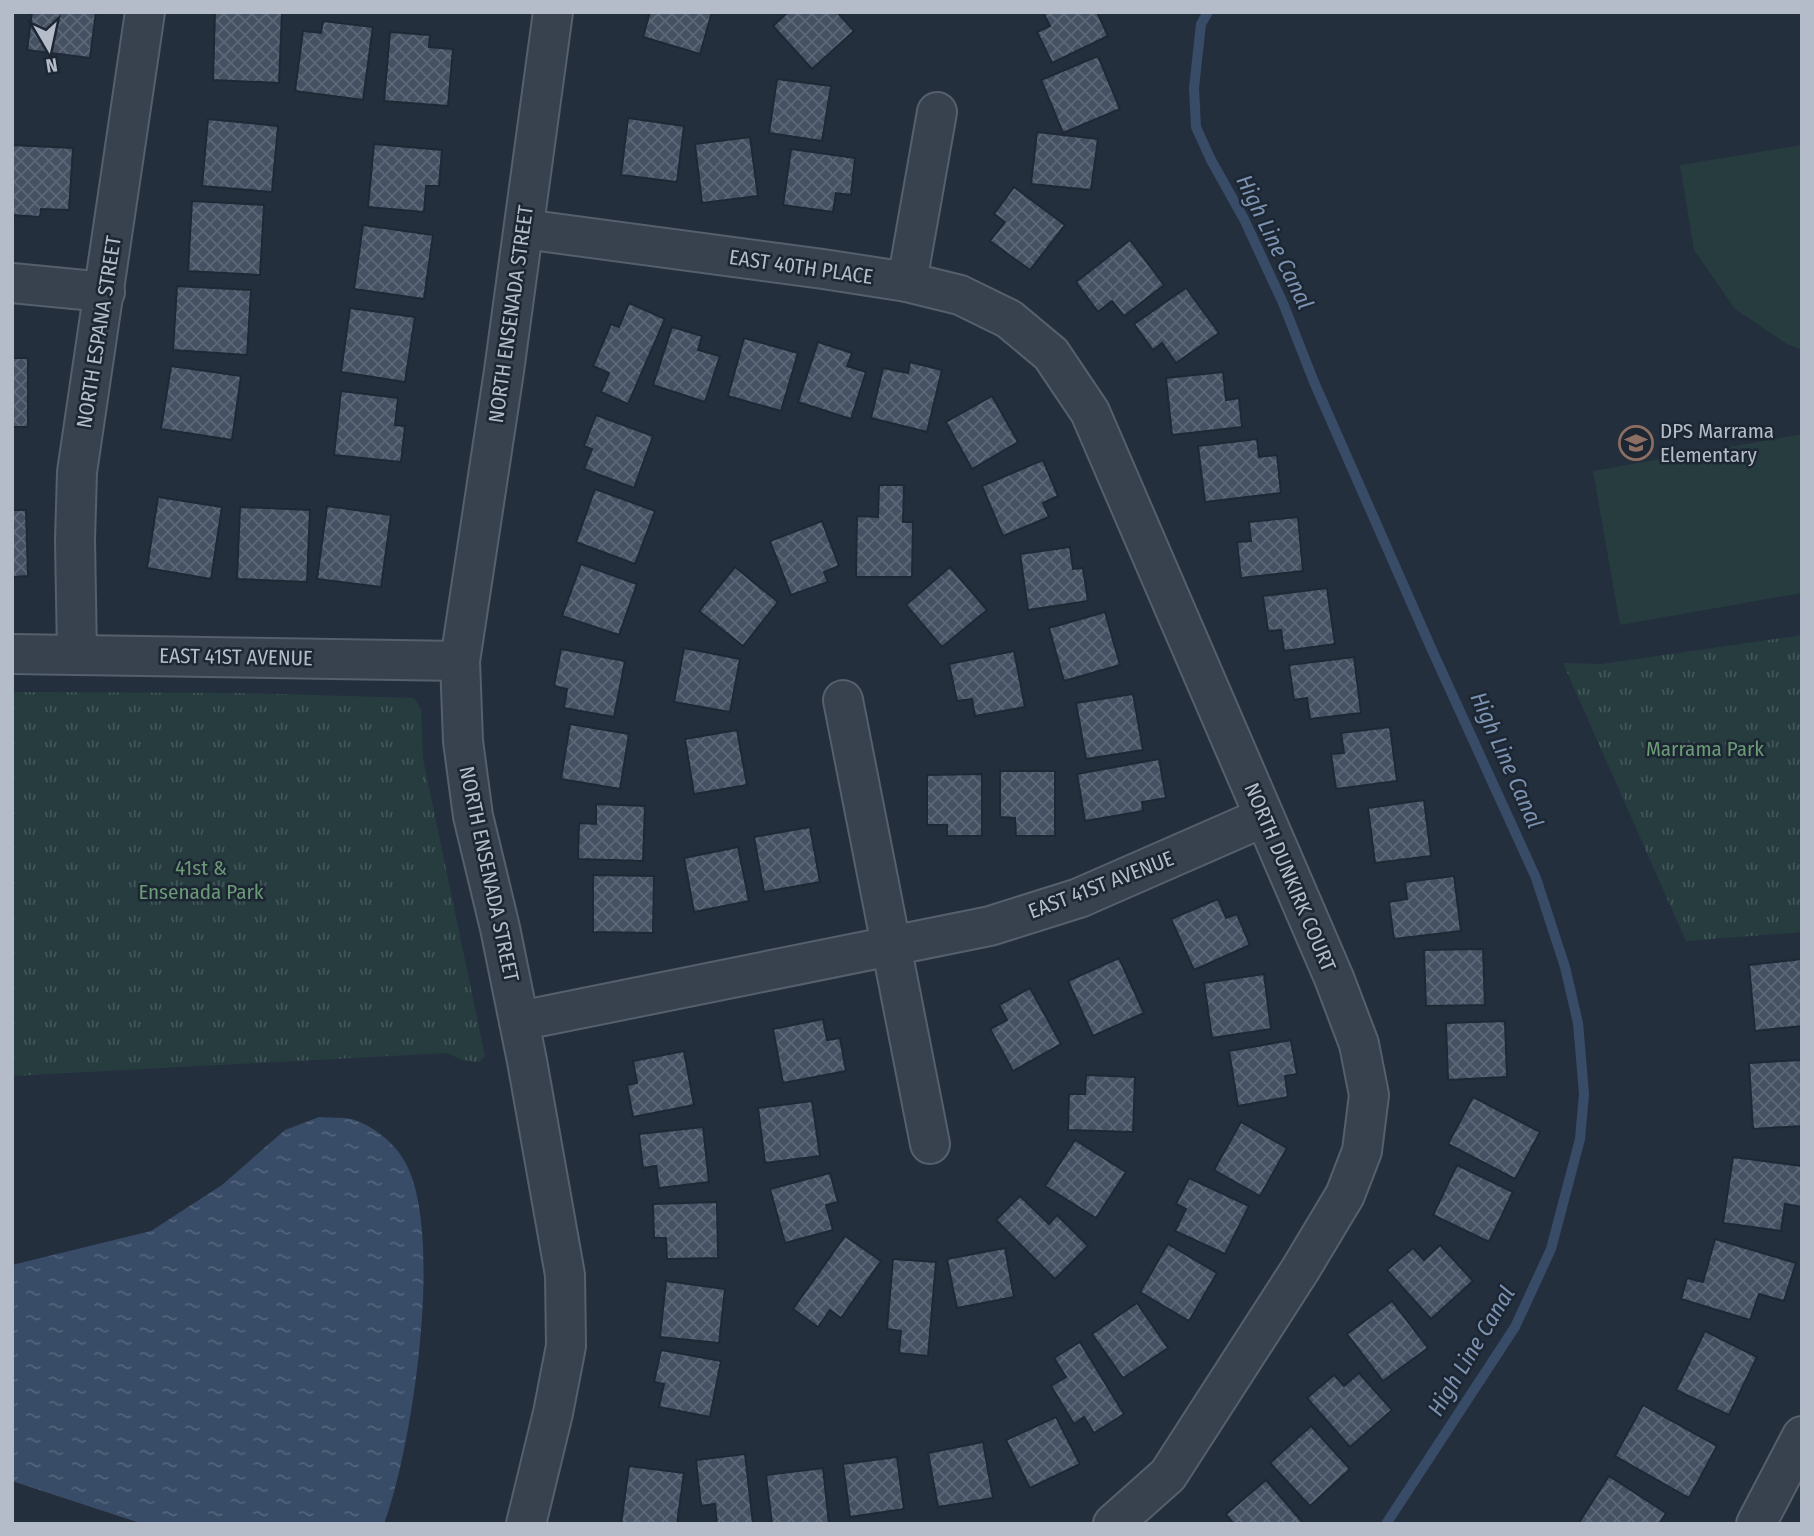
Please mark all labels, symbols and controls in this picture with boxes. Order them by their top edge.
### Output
north arrow [14,14,84,84]
text: N [44,53,59,78]
water label: High Line Canal [1230,170,1320,314]
street label: NORTH ENSENADA STREET [483,203,539,424]
street label: NORTH ESPANA STREET [71,234,127,430]
street label: EAST 40TH PLACE [727,244,875,290]
place label: DPS Marrama Elementary [1660,418,1774,468]
school or university icon: DPS Marrama Elementary [1617,424,1655,462]
street label: EAST 41ST AVENUE [159,643,313,671]
water label: High Line Canal [1464,687,1550,833]
park label: Marrama Park [1646,736,1764,762]
street label: NORTH ENSENADA STREET [453,764,525,984]
street label: NORTH DUNKIRK COURT [1239,779,1342,975]
street label: EAST 41ST AVENUE [1025,845,1177,925]
park label: 41st & Ensenada Park [138,855,264,905]
water label: High Line Canal [1421,1281,1521,1421]

